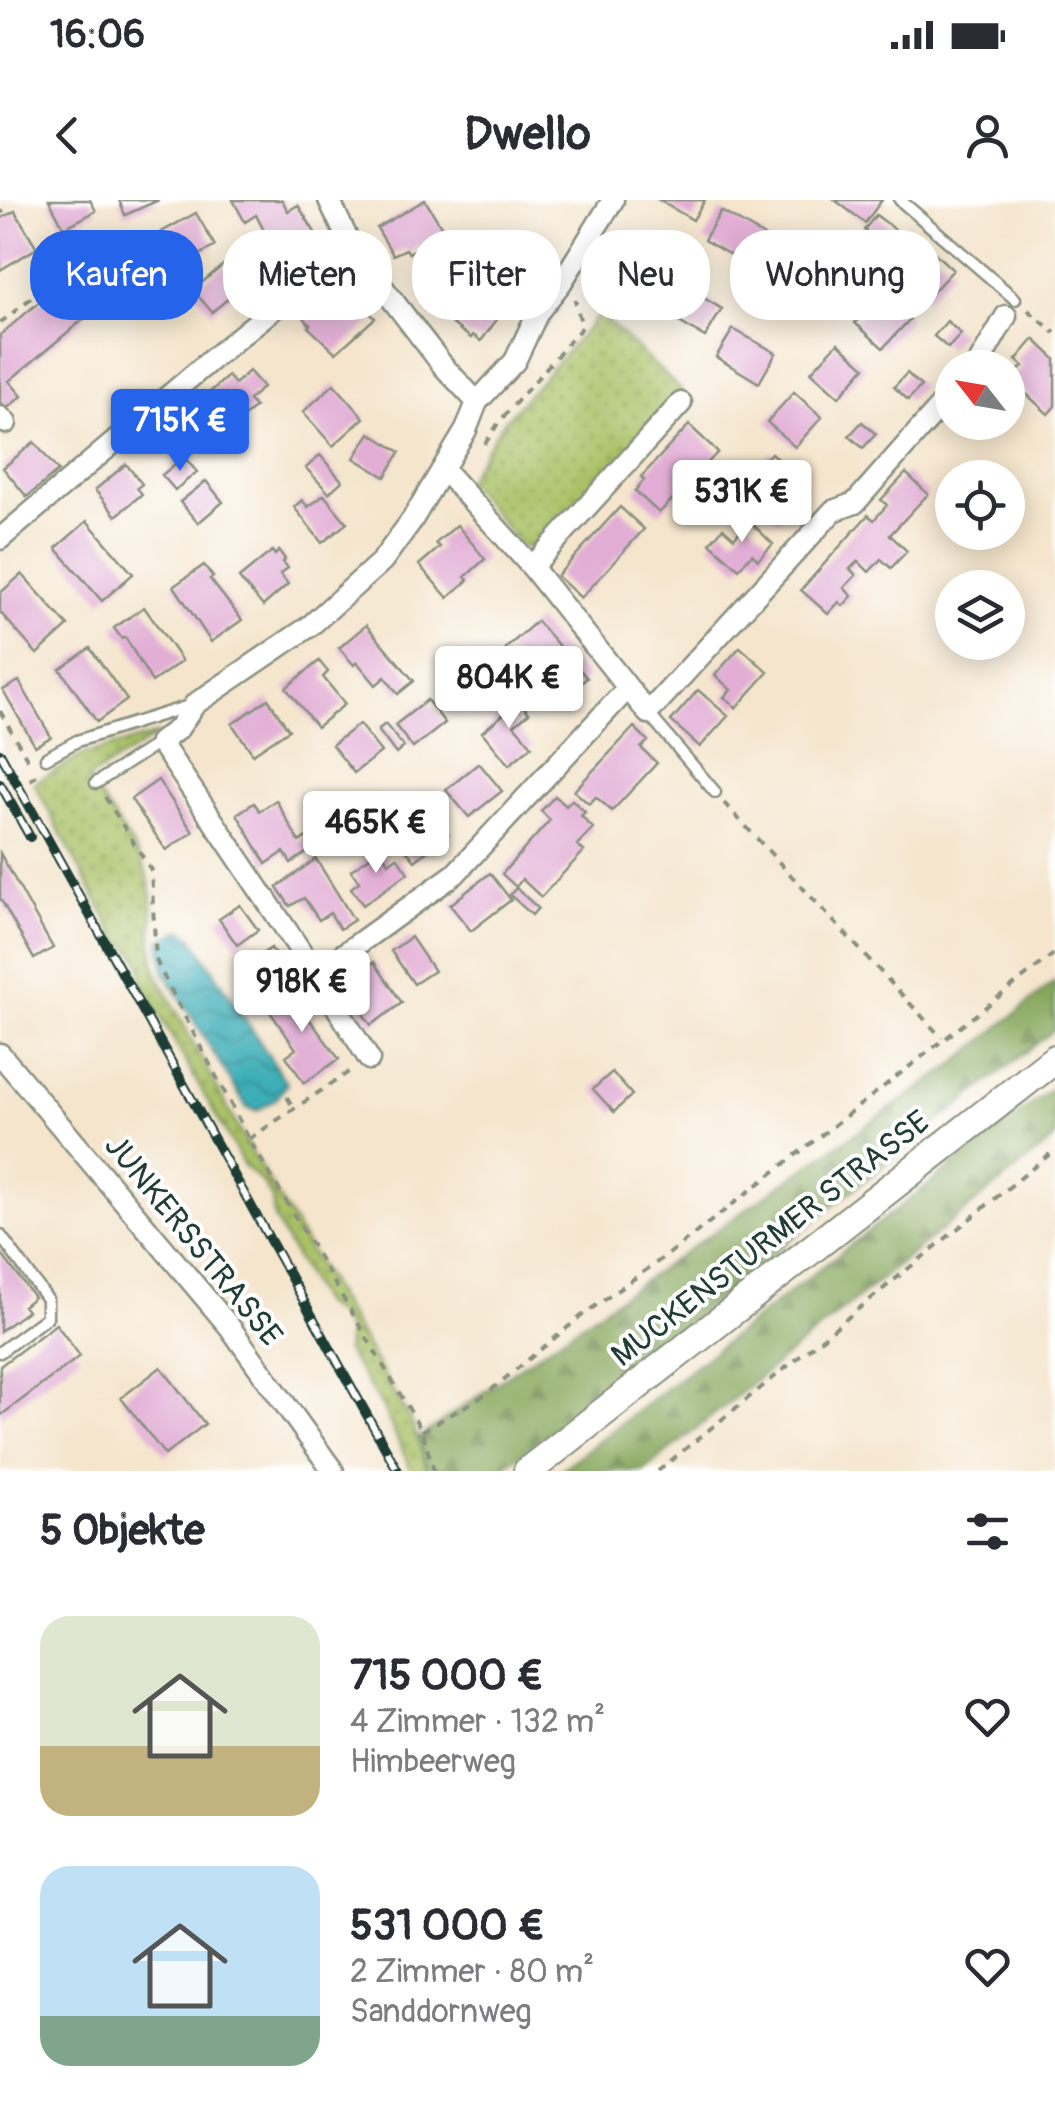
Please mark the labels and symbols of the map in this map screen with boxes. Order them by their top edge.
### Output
north arrow [935,350,1025,440]
pin: 715K € [99,389,261,474]
pin: 531K € [661,460,823,545]
pin: 804K € [428,646,590,731]
pin: 465K € [295,791,457,876]
pin: 918K € [221,950,383,1035]
street label: MUCKENSTURMER STRASSE [603,1102,938,1376]
street label: JUNKERSSTRASSE [96,1127,291,1355]

